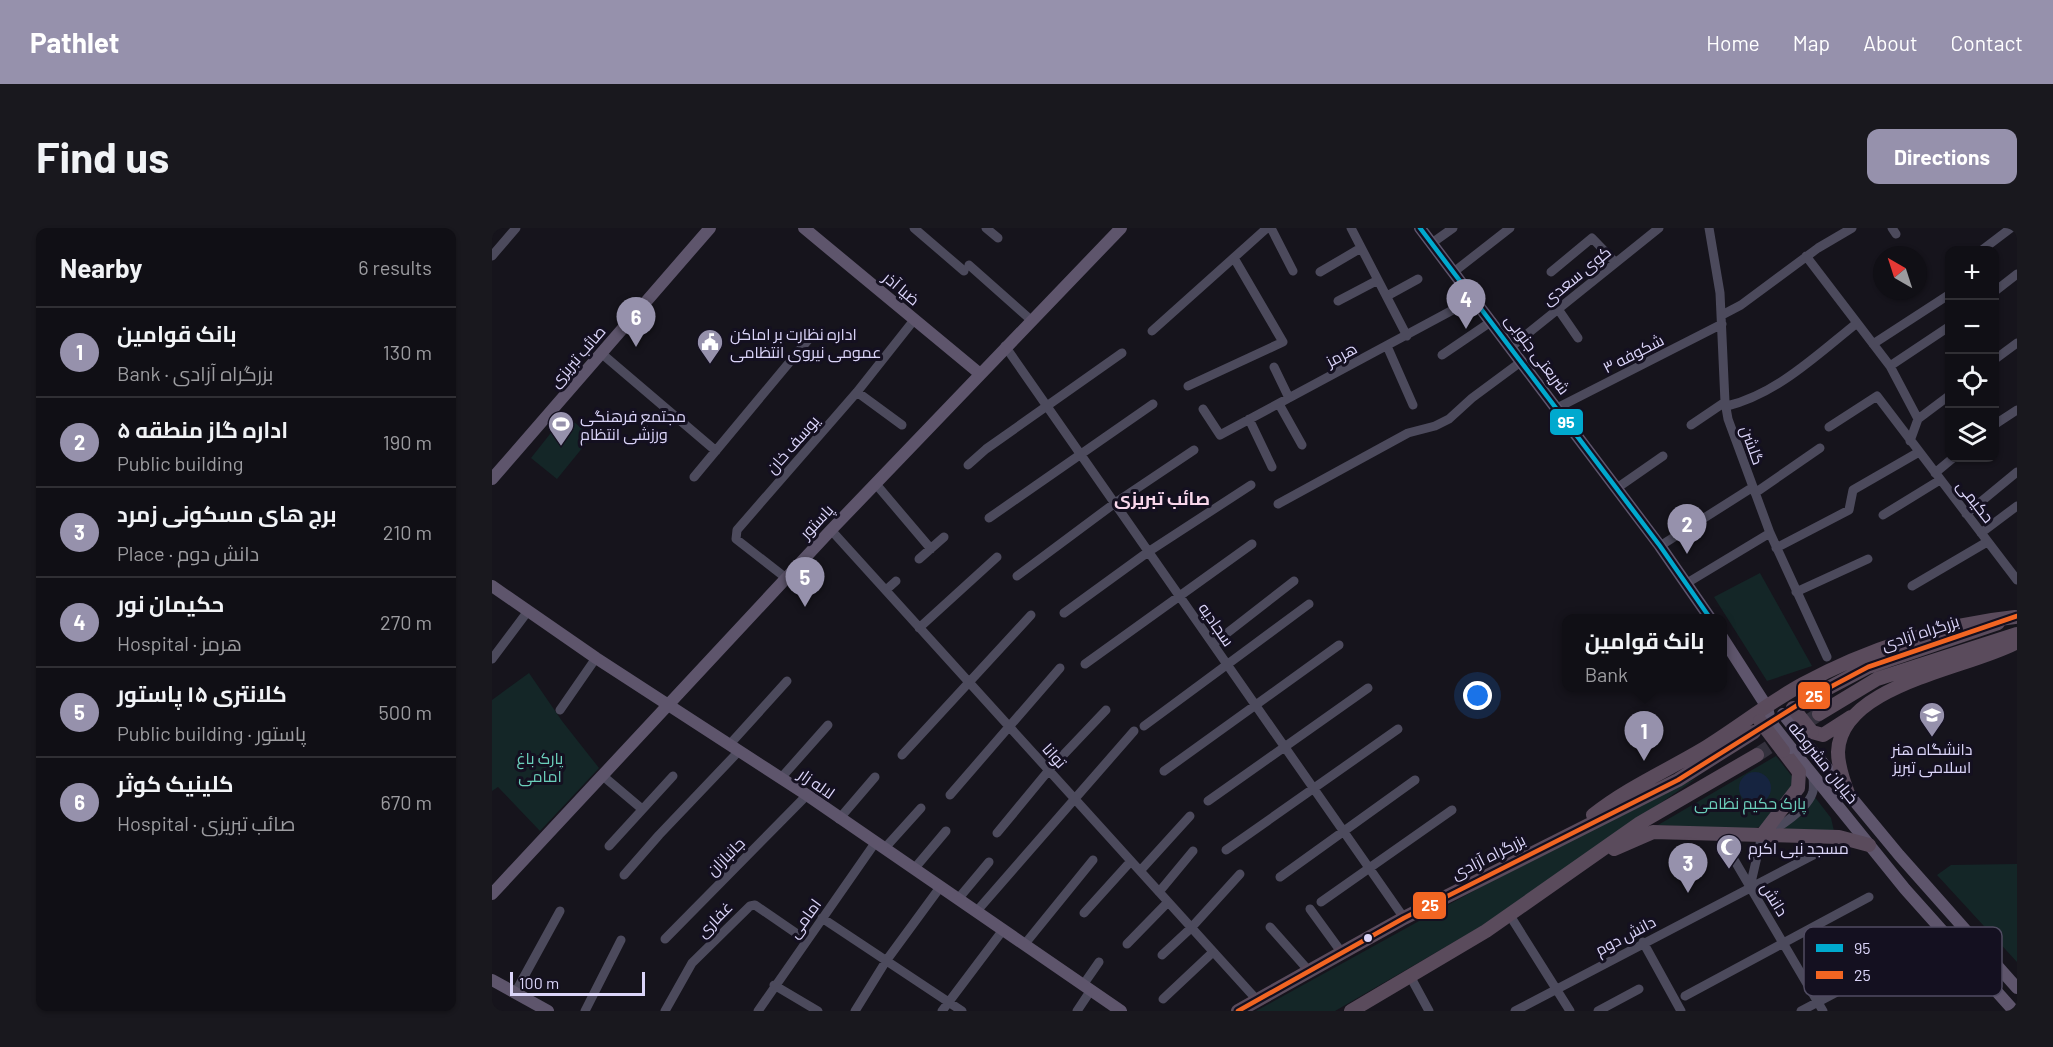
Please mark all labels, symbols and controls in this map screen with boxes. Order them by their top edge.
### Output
text: Pathlet [30,25,119,59]
text: Home [1706,30,1760,55]
text: Map [1793,30,1830,55]
text: About [1863,30,1918,55]
text: Contact [1951,30,2023,55]
button: Directions [1867,129,2017,184]
text: Find us [36,131,169,181]
street label: کوی سعدی [1538,241,1616,310]
north arrow [1873,246,1927,300]
map controls [1945,246,1999,462]
button: + [1945,246,1999,300]
text: Nearby [60,252,142,283]
text: 6 results [358,255,432,279]
street label: ضیا آذر [878,267,924,310]
pin: 4 [1446,279,1486,329]
pin: 6 [616,298,656,347]
button: − [1945,300,1999,354]
street label: شریعتی جنوبی [1500,310,1574,399]
text: بانک قوامین [117,320,237,346]
street label: صائب تبریزی [545,321,610,392]
place label: اداره نظارت بر اماکن عمومی نیروی انتظامی [730,324,882,363]
public building icon: اداره نظارت بر اماکن عمومی نیروی انتظامی [695,327,725,365]
street label: شکوفه ۳ [1599,330,1667,377]
street label: هرمز [1321,338,1360,371]
text: 1 [76,340,83,364]
text: 130 m [383,340,432,364]
button: locate [1945,354,1999,408]
text: Bank · بزرگراه آزادی [117,361,273,385]
place label: مجتمع فرهنگی ورزشی انتظام [580,406,686,446]
line badge: 95 [1549,408,1584,436]
button: layers [1945,408,1999,462]
sports icon: مجتمع فرهنگی ورزشی انتظام [546,409,576,447]
street label: یوسف خان [762,410,824,478]
text: 95 [1557,412,1575,431]
text: اداره گاز منطقه ۵ [117,416,288,442]
street label: گلشن [1735,423,1769,468]
text: 2 [74,430,85,454]
text: 190 m [383,430,432,454]
text: Public building [117,451,243,475]
street label: حکیمی [1952,476,1999,527]
district label: صائب تبریزی [1114,487,1210,510]
street label: پاستور [795,499,839,545]
text: برج های مسکونی زمرد [117,500,337,526]
pin: 2 [1668,504,1706,554]
text: 3 [74,520,85,544]
text: 210 m [383,520,432,544]
text: Place · دانش دوم [117,541,259,565]
pin: 5 [786,558,824,607]
text: حکیمان نور [117,590,224,616]
street label: سجادیه [1194,599,1239,650]
text: 4 [73,610,86,634]
text: 270 m [380,610,432,634]
street label: بزرگراه آزادی [1879,611,1962,655]
popup [1562,614,1727,692]
text: بانک قوامین [1585,627,1704,653]
text: Hospital · هرمز [117,631,242,655]
text: Bank [1585,662,1628,686]
text: کلانتری ۱۵ پاستور [117,680,287,706]
your location [1463,681,1492,710]
line badge: 25 [1797,681,1831,710]
text: 25 [1805,686,1823,705]
text: 5 [74,700,85,724]
text: 500 m [379,700,432,724]
school or university icon: دانشگاه هنر اسلامی تبریز [1917,700,1947,738]
pin: 1 [1624,712,1664,761]
street label: خیابان مشروطه [1784,717,1863,808]
text: Public building · پاستور [117,721,306,745]
street label: توانا [1038,739,1072,773]
place label: دانشگاه هنر اسلامی تبریز [1891,739,1972,778]
park label: پارک باغ امامی [517,748,564,787]
street label: لاله زار [794,763,839,803]
text: کلینیک کوثر [117,770,234,796]
text: 6 [74,790,85,814]
text: 670 m [380,790,432,814]
park label: پارک حکیم نظامی [1694,793,1807,815]
text: Hospital · صائب تبریزی [117,811,296,835]
street label: بزرگراه آزادی [1448,829,1529,885]
mosque icon: مسجد نبی اکرم [1714,832,1744,870]
street label: جانبازان [702,833,750,881]
place label: مسجد نبی اکرم [1748,838,1849,860]
pin: 3 [1668,844,1708,893]
street label: دانش [1756,879,1793,920]
line badge: 25 [1412,891,1447,920]
street label: امامی [783,895,826,942]
text: 25 [1421,895,1439,914]
street label: غفاری [692,897,737,942]
street label: دانش دوم [1591,911,1660,962]
legend [1804,927,2002,996]
unlabelled marker [1362,932,1374,944]
text: 95 [1854,938,1871,957]
text: 25 [1854,965,1871,984]
scale bar [510,969,645,996]
text: 100 m [519,973,559,992]

